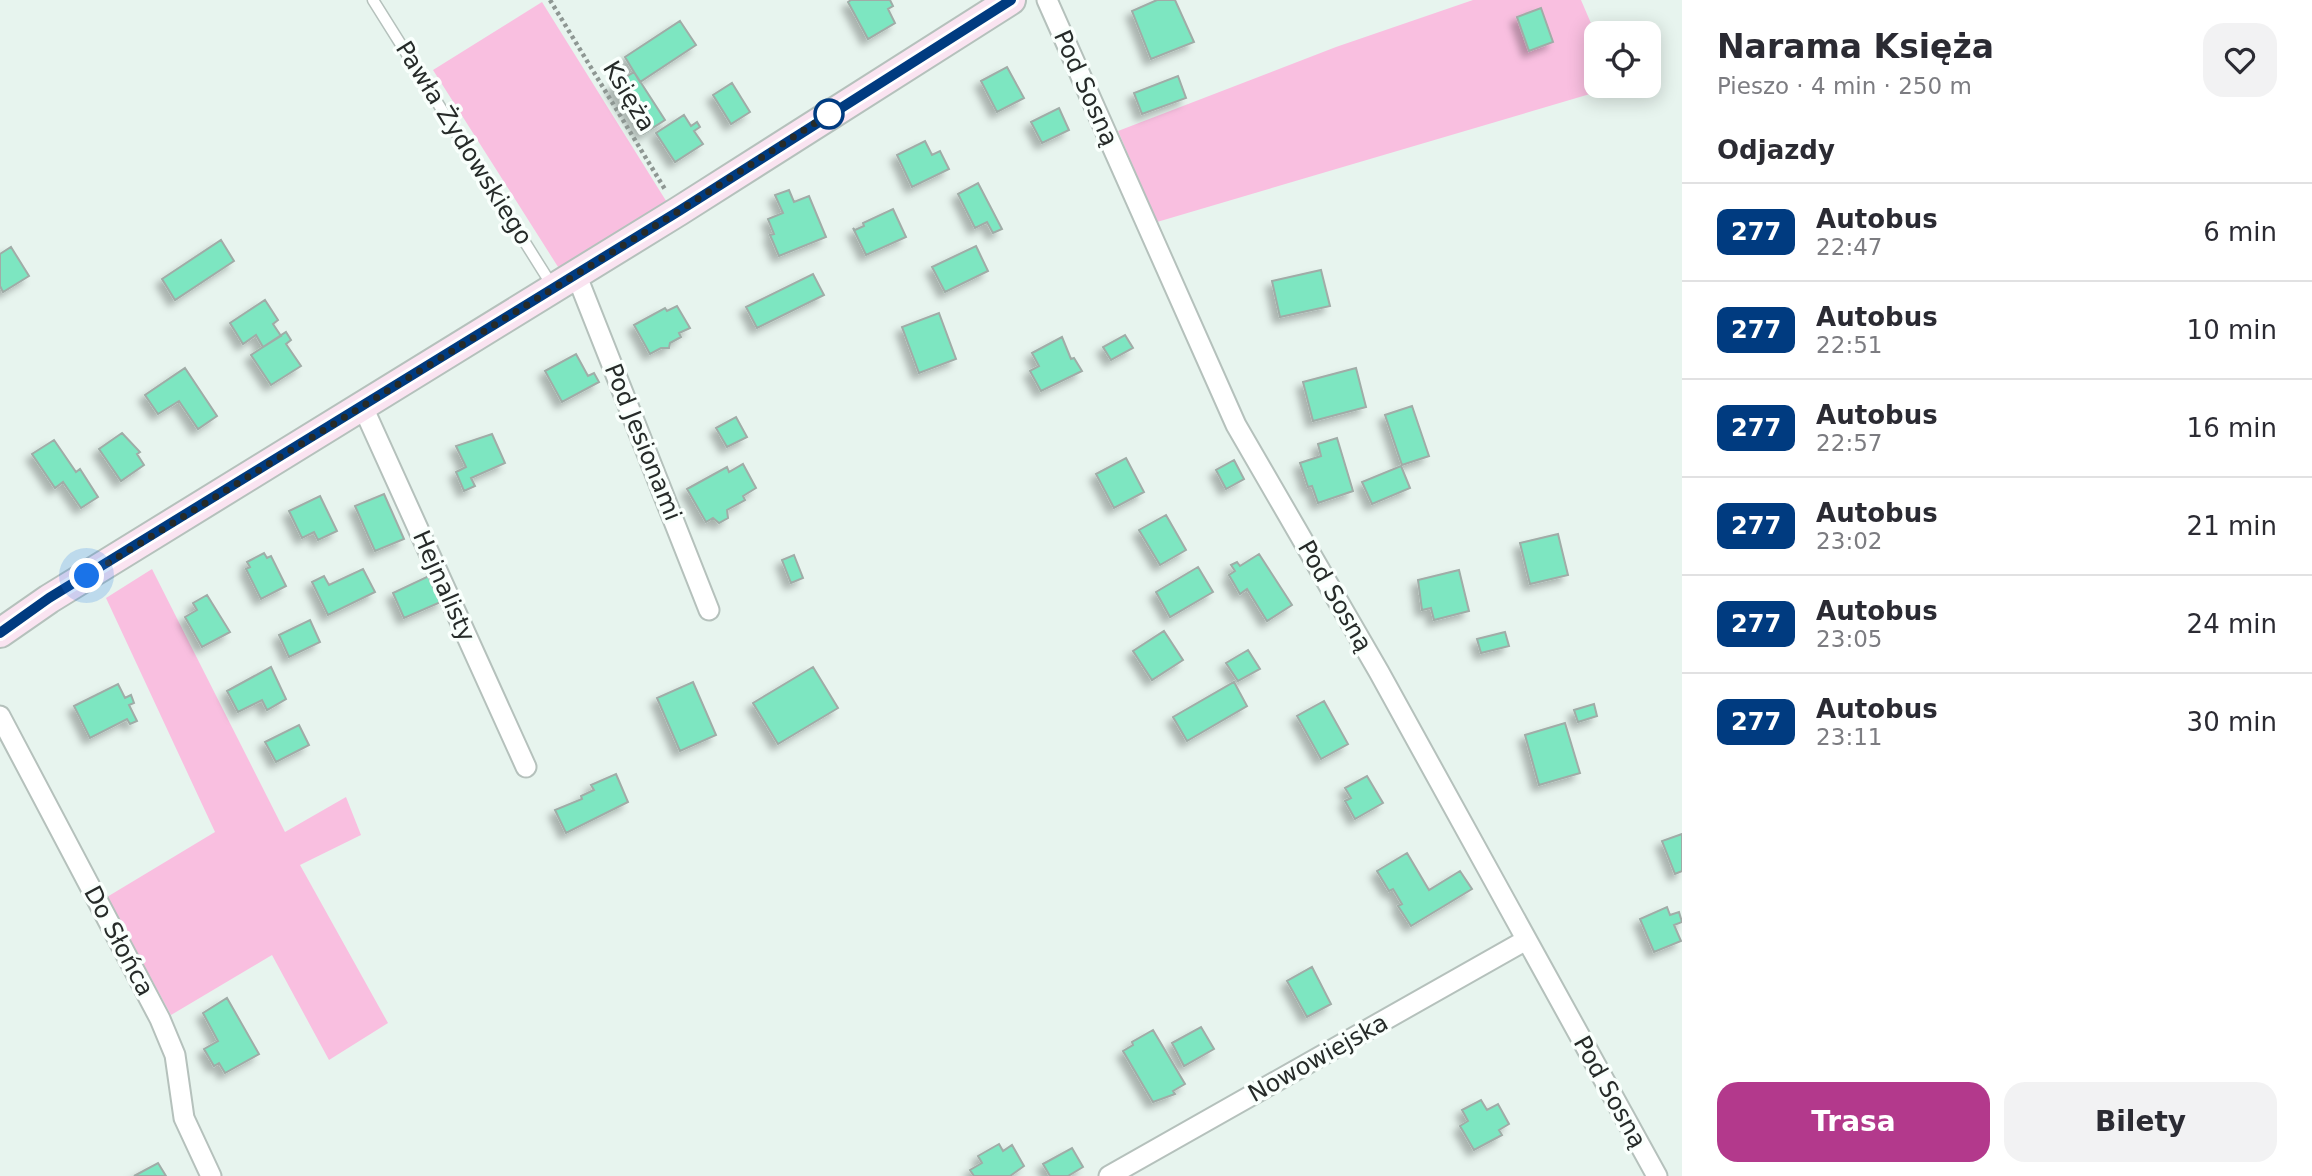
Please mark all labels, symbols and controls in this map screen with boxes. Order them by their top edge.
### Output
map controls [1584,21,1661,98]
button: locate [1584,21,1661,98]
button: heart [2203,23,2277,97]
street label: Pod Sosną [1048,26,1124,150]
text: Narama Księża [1717,27,1994,66]
street label: Pawła Żydowskiego [390,35,539,250]
street label: Księża [597,56,661,136]
text: Pieszo · 4 min · 250 m [1717,73,1972,99]
unlabelled marker [814,99,844,129]
text: Odjazdy [1717,135,1835,165]
text: Autobus [1816,204,1938,234]
text: 6 min [2203,217,2277,247]
text: 277 [1731,218,1781,246]
text: 22:47 [1816,234,1882,260]
text: Autobus [1816,302,1938,332]
text: 10 min [2187,315,2277,345]
text: 277 [1731,316,1781,344]
text: 22:51 [1816,332,1882,358]
street label: Pod Jesionami [599,359,687,525]
text: Autobus [1816,400,1938,430]
text: 16 min [2187,413,2277,443]
text: 277 [1731,414,1781,442]
text: 22:57 [1816,430,1882,456]
text: Autobus [1816,498,1938,528]
text: 21 min [2187,511,2277,541]
text: 277 [1731,512,1781,540]
street label: Hejnalisty [407,526,481,646]
text: 23:02 [1816,528,1882,554]
street label: Pod Sosną [1292,536,1378,656]
your location [69,558,104,593]
text: Autobus [1816,596,1938,626]
text: 24 min [2187,609,2277,639]
text: 277 [1731,610,1781,638]
text: 23:05 [1816,626,1882,652]
text: Autobus [1816,694,1938,724]
text: 30 min [2187,707,2277,737]
text: 277 [1731,708,1781,736]
text: 23:11 [1816,724,1882,750]
street label: Do Słońca [78,881,160,1001]
street label: Nowowiejska [1243,1008,1393,1108]
street label: Pod Sosną [1568,1031,1652,1153]
button: Trasa [1717,1082,1990,1162]
button: Bilety [2004,1082,2277,1162]

